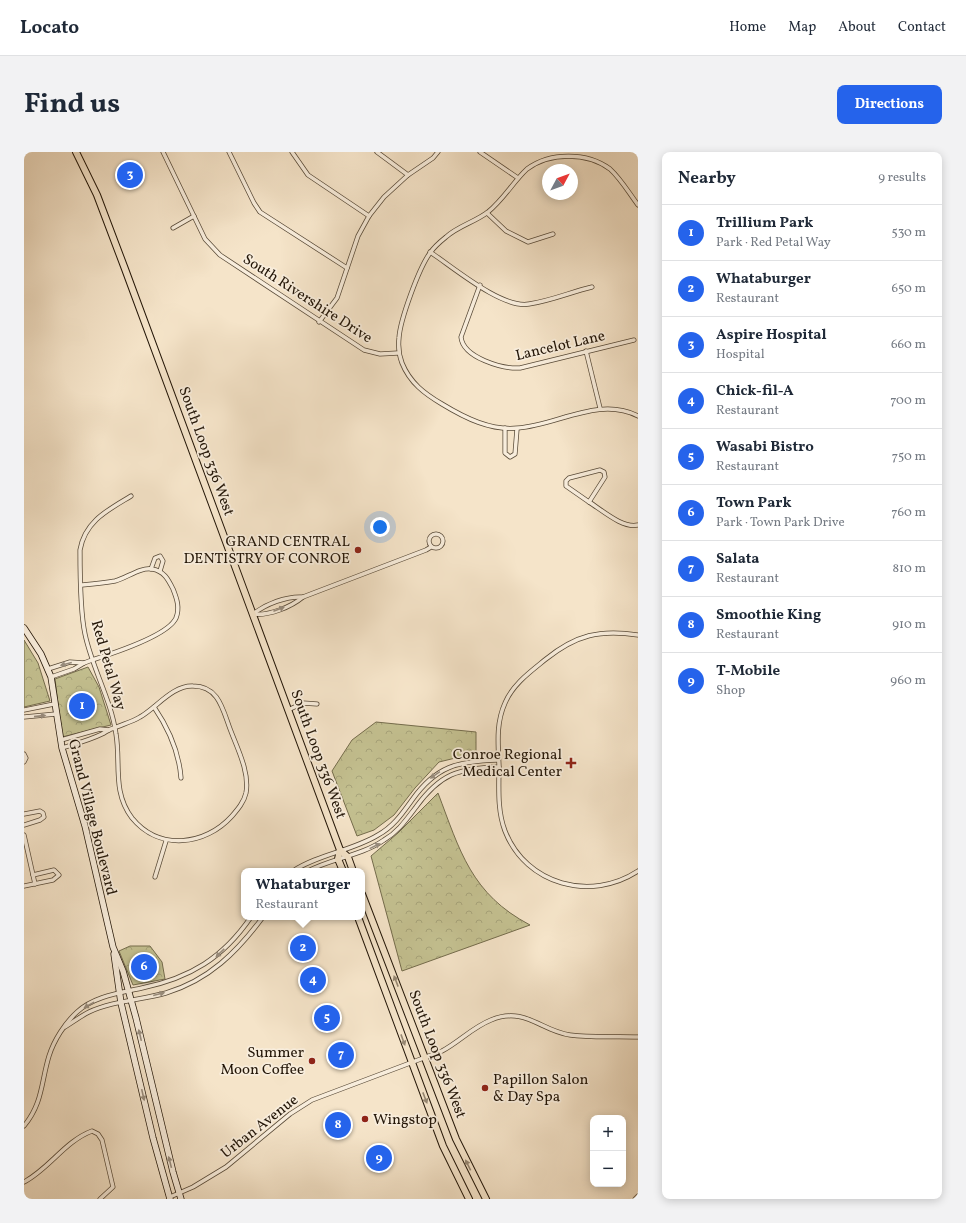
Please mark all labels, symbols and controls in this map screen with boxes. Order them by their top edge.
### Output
text: Locato [20,15,79,41]
text: Home [729,18,766,37]
text: Map [788,18,816,37]
text: About [838,18,876,37]
text: Contact [898,18,946,37]
text: Find us [24,85,120,124]
button: Directions [837,85,942,124]
pin: 3 [117,160,143,190]
north arrow [542,164,578,200]
text: Nearby [678,167,736,190]
text: 9 results [878,169,926,187]
text: Trillium Park [716,213,813,234]
text: 1 [688,224,694,242]
text: 530 m [891,224,926,242]
text: Park · Red Petal Way [716,234,831,252]
street label: South Rivershire Drive [238,249,376,349]
text: Whataburger [716,269,811,290]
text: 2 [688,280,694,298]
text: 650 m [892,280,926,298]
text: Restaurant [716,290,779,308]
text: Aspire Hospital [716,325,827,346]
street label: Lancelot Lane [513,326,607,367]
text: 3 [688,336,694,354]
text: 660 m [891,336,926,354]
text: Hospital [716,346,765,364]
text: Chick-fil-A [716,381,794,402]
street label: South Loop 336 West [172,384,239,519]
text: 4 [687,392,695,410]
text: 700 m [890,392,926,410]
text: Restaurant [716,402,779,420]
text: Wasabi Bistro [716,437,814,458]
text: 5 [688,448,694,466]
text: 750 m [892,448,926,466]
text: Restaurant [716,458,779,476]
text: Town Park [716,493,792,514]
text: 6 [687,504,695,522]
text: 760 m [891,504,926,522]
text: Park · Town Park Drive [716,514,845,532]
your location [370,517,390,537]
place label: GRAND CENTRAL DENTISTRY OF CONROE [183,532,351,570]
marker: GRAND CENTRAL DENTISTRY OF CONROE [353,545,363,555]
text: Salata [716,549,760,570]
text: 7 [688,560,694,578]
text: 810 m [892,560,926,578]
text: Restaurant [716,570,779,588]
text: Smoothie King [716,605,821,626]
one-way arrow [274,606,286,612]
text: 8 [687,616,695,634]
text: 910 m [892,616,926,634]
street label: Red Petal Way [85,618,130,713]
text: Restaurant [716,626,779,644]
one-way arrow [59,661,71,667]
text: T-Mobile [716,661,780,682]
text: 9 [687,672,695,690]
text: 960 m [890,672,926,690]
text: Shop [716,682,745,700]
street label: South Loop 336 West [284,687,351,822]
pin: 1 [69,691,95,721]
one-way arrow [34,712,46,719]
street label: Grand Village Boulevard [62,737,121,898]
place label: Conroe Regional Medical Center [453,745,562,783]
marker: Conroe Regional Medical Center [565,757,577,769]
one-way arrow [429,771,440,779]
one-way arrow [369,842,380,849]
popup [241,868,365,920]
text: Whataburger [256,875,350,896]
text: Restaurant [256,896,319,914]
pin: 2 [290,933,316,963]
one-way arrow [215,948,225,958]
pin: 6 [131,952,157,982]
pin: 4 [300,965,326,995]
one-way arrow [393,975,399,987]
street label: South Loop 336 West [402,987,471,1122]
one-way arrow [153,991,165,997]
one-way arrow [83,1001,94,1008]
pin: 5 [314,1003,340,1033]
one-way arrow [137,1029,143,1041]
one-way arrow [400,1035,406,1047]
pin: 7 [328,1040,354,1070]
place label: Summer Moon Coffee [220,1043,304,1081]
marker: Summer Moon Coffee [307,1056,317,1066]
place label: Papillon Salon & Day Spa [493,1070,588,1108]
marker: Papillon Salon & Day Spa [480,1083,490,1093]
one-way arrow [140,1089,146,1101]
street label: Urban Avenue [217,1090,303,1164]
one-way arrow [422,1093,428,1105]
pin: 8 [325,1110,351,1140]
place label: Wingstop [373,1110,437,1131]
marker: Wingstop [360,1114,370,1124]
map controls [590,1115,626,1187]
button: + [590,1115,626,1151]
pin: 9 [366,1143,392,1173]
button: − [590,1151,626,1187]
one-way arrow [167,1156,173,1168]
one-way arrow [465,1159,471,1170]

